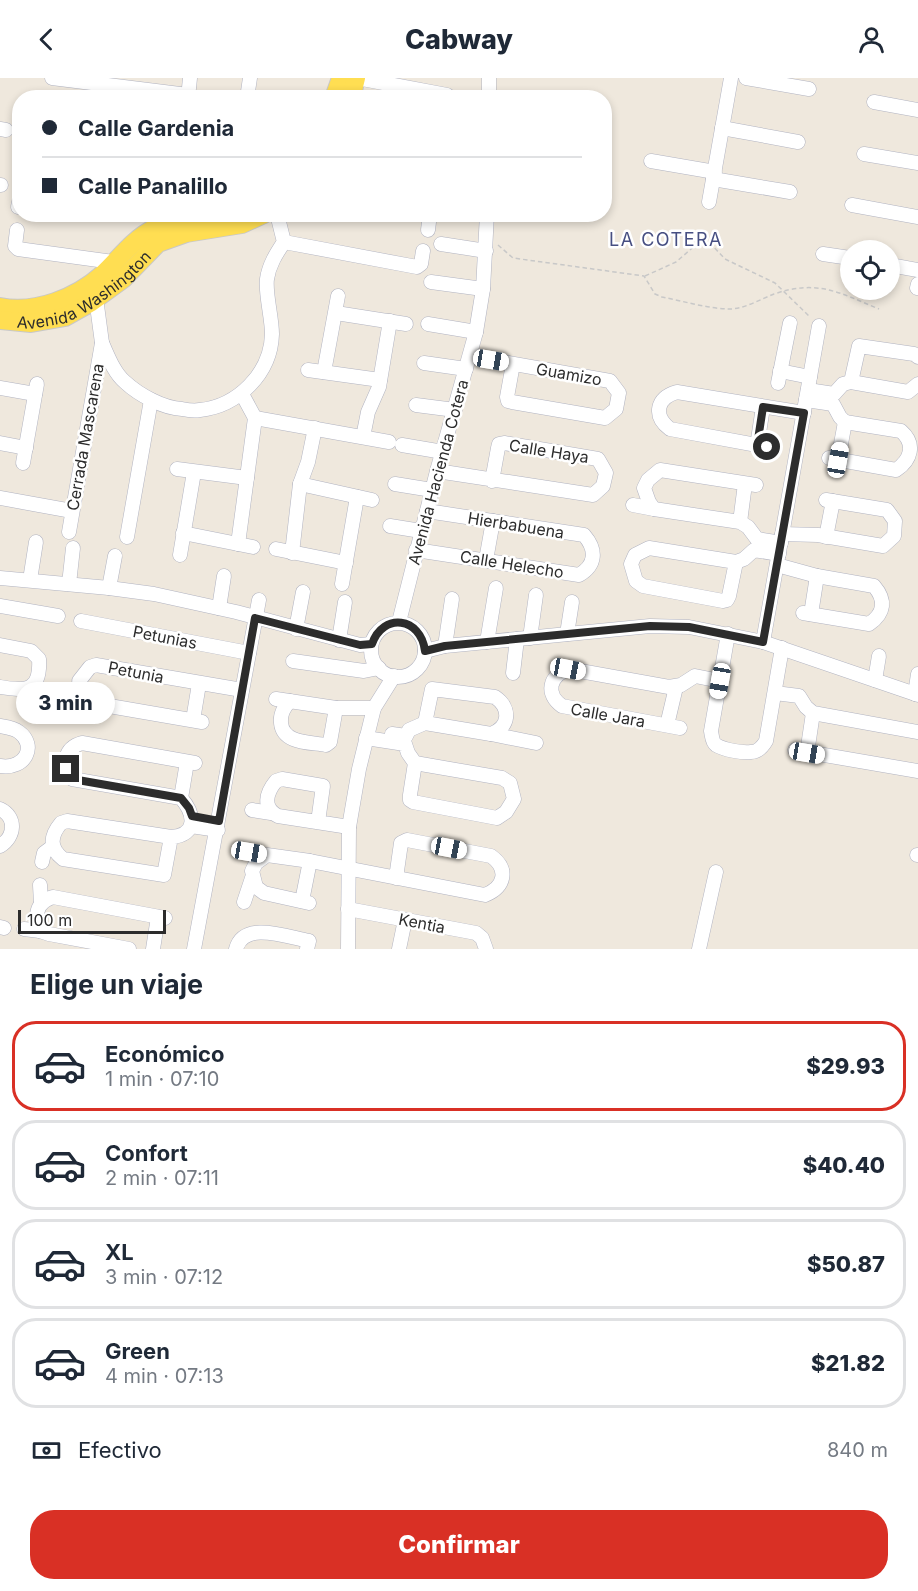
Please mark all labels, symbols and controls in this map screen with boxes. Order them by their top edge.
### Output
icon: back [30,23,63,56]
text: Cabway [405,23,513,56]
icon: person [855,23,888,56]
text: Calle Gardenia [78,115,234,141]
text: Calle Panalillo [78,173,228,199]
district label: LA COTERA [609,229,723,250]
map controls [840,240,900,300]
button: locate [840,240,900,300]
street label: Avenida Washington [16,246,155,334]
car [472,348,510,372]
street label: Guamizo [535,358,603,390]
street label: Cerrada Mascarena [62,362,108,512]
street label: Avenida Hacienda Cotera [404,377,472,567]
route start [753,433,780,460]
street label: Calle Haya [508,435,590,467]
car [826,441,850,479]
street label: Hierbabuena [466,508,566,542]
street label: Calle Helecho [459,546,565,582]
street label: Petunias [131,621,199,653]
street label: Petunia [106,657,166,687]
car [549,657,587,681]
car [708,662,732,700]
callout: 3 min [16,682,116,724]
text: 3 min [38,691,93,715]
street label: Calle Jara [569,699,647,731]
car [788,741,826,765]
route end [52,755,79,782]
car [430,836,468,860]
car [230,840,268,864]
scale bar [18,907,166,935]
street label: Kentia [397,909,447,937]
text: 100 m [27,910,72,930]
text: Elige un viaje [30,968,203,1001]
icon: car [33,1039,87,1093]
text: Económico [105,1041,224,1067]
text: $29.93 [806,1053,885,1079]
text: 1 min · 07:10 [105,1067,219,1091]
icon: car [33,1138,87,1192]
text: Confort [105,1140,188,1166]
text: $40.40 [803,1152,885,1178]
text: 2 min · 07:11 [105,1166,219,1190]
icon: car [33,1237,87,1291]
text: XL [105,1239,134,1265]
text: $50.87 [807,1251,885,1277]
text: 3 min · 07:12 [105,1265,223,1289]
icon: car [33,1336,87,1390]
text: Green [105,1338,170,1364]
text: $21.82 [811,1350,885,1376]
text: 4 min · 07:13 [105,1364,224,1388]
icon: cash [30,1434,63,1467]
text: Efectivo [78,1437,162,1463]
text: 840 m [827,1438,888,1462]
button: Confirmar [30,1510,888,1579]

